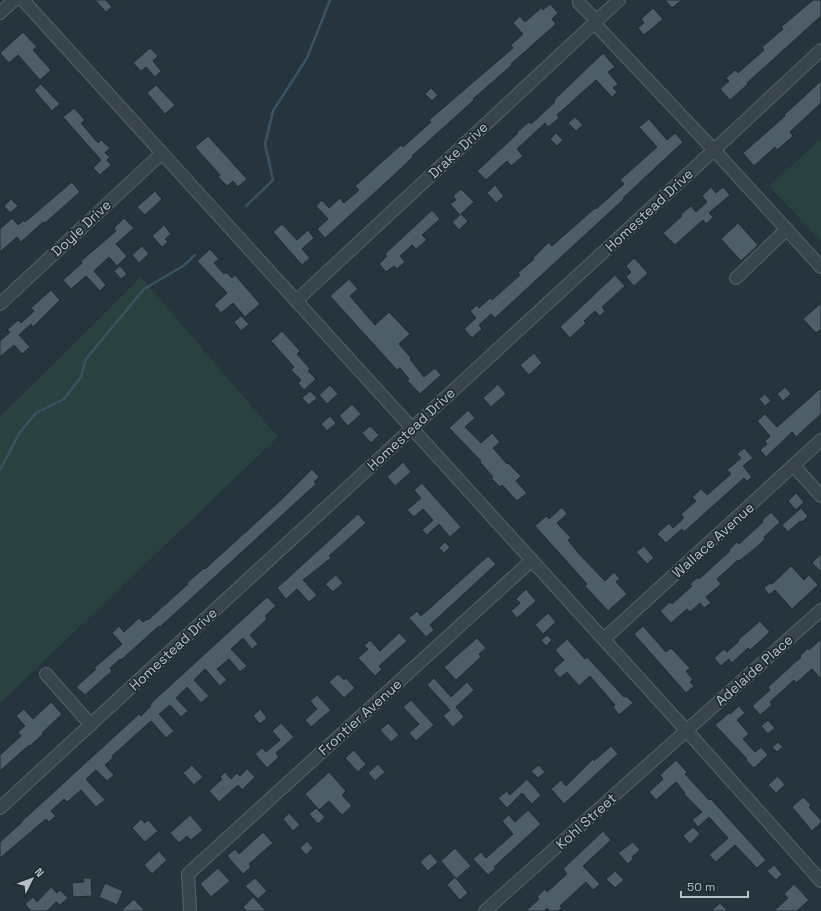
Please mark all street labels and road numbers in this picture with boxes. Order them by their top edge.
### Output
street label: Drake Drive [424,118,492,182]
street label: Homestead Drive [601,165,697,255]
street label: Doyle Drive [47,196,115,260]
street label: Homestead Drive [363,384,459,474]
street label: Wallace Avenue [668,498,758,582]
street label: Homestead Drive [125,604,221,694]
street label: Adelaide Place [711,630,797,710]
street label: Frontier Avenue [315,675,405,759]
street label: Kohl Street [552,789,620,853]

